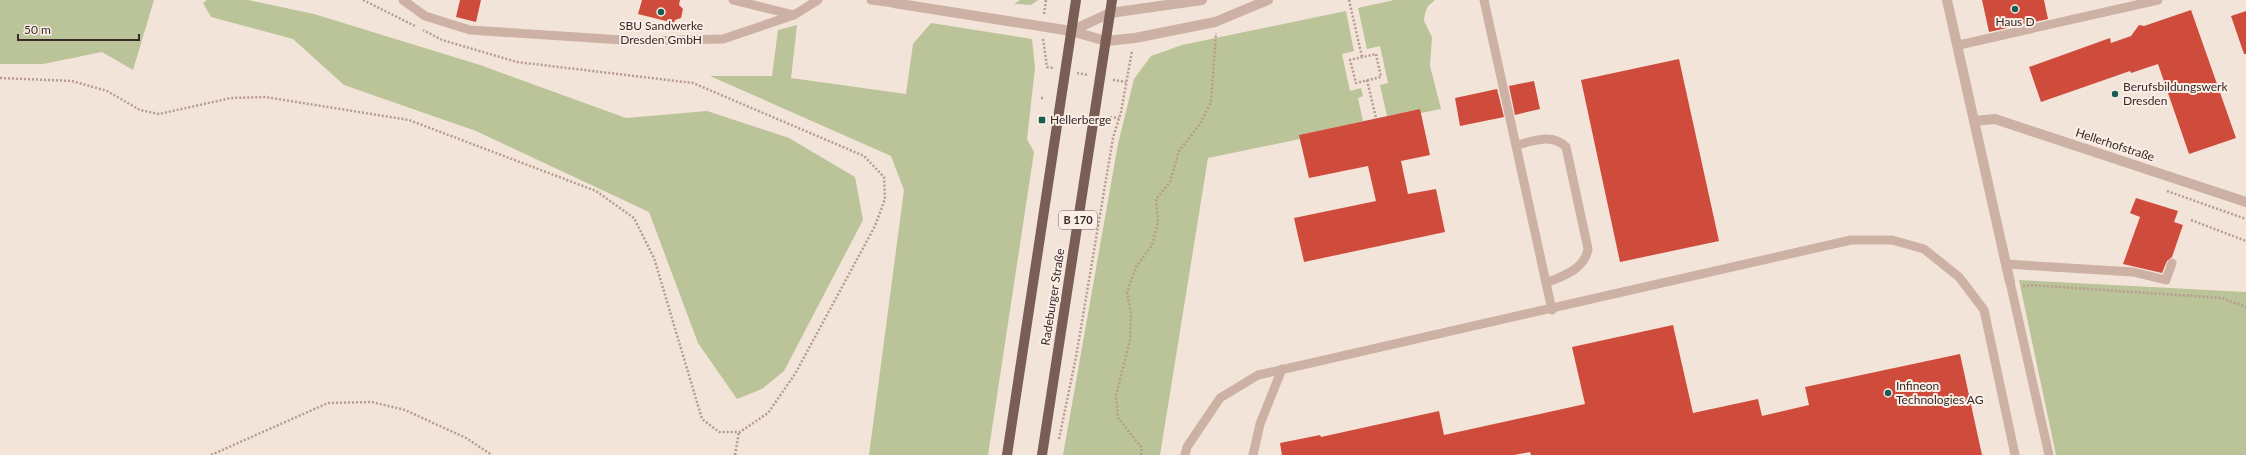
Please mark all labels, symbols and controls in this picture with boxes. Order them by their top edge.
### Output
marker: Haus D [2010,4,2020,14]
marker: SBU Sandwerke Dresden GmbH [656,7,666,17]
place label: Haus D [1995,14,2035,29]
scale bar [18,16,139,42]
place label: SBU Sandwerke Dresden GmbH [619,18,703,47]
text: 50 m [24,22,51,37]
place label: Berufsbildungswerk Dresden [2123,79,2228,108]
marker: Berufsbildungswerk Dresden [2110,89,2120,99]
place label: Hellerberge [1050,112,1111,127]
marker: Hellerberge [1037,115,1047,125]
street label: Hellerhofstraße [2074,125,2157,164]
road number: B 170 [1059,211,1097,229]
street label: Radeburger Straße [1037,247,1068,346]
place label: Infineon Technologies AG [1896,378,1984,407]
marker: Infineon Technologies AG [1883,388,1893,398]

